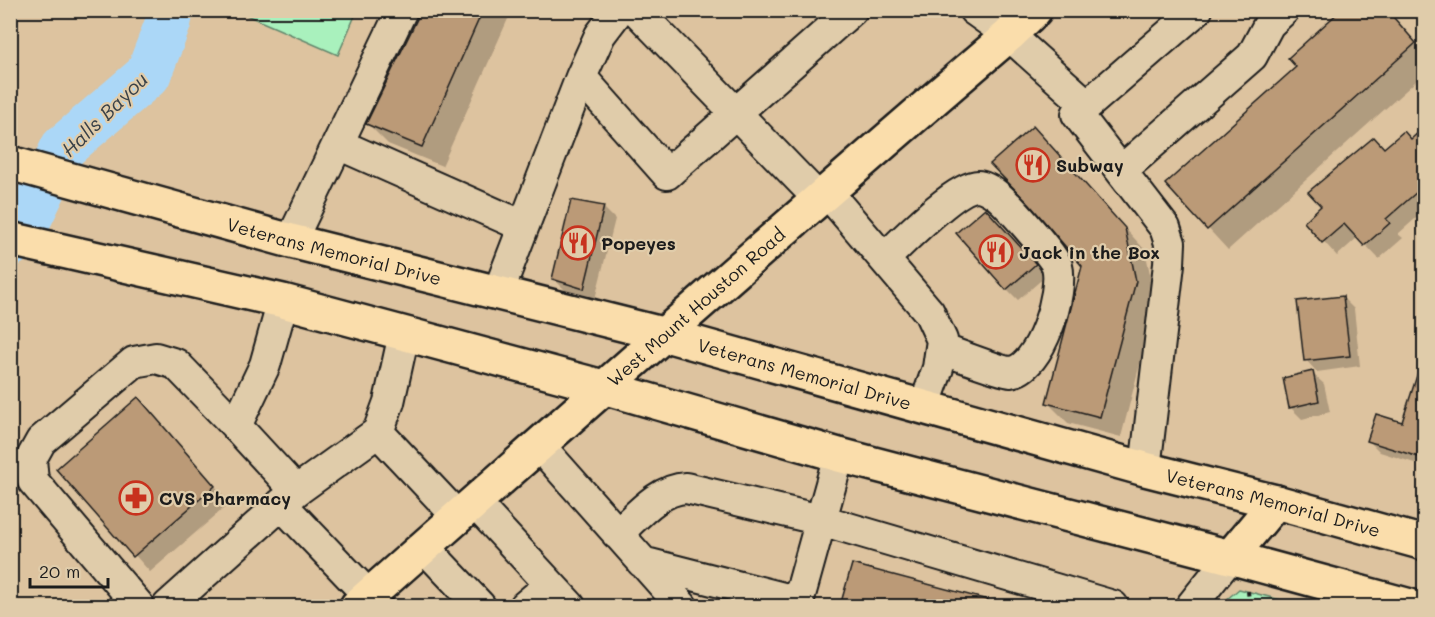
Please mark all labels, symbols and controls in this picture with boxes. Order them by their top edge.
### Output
water label: Halls Bayou [55,66,153,162]
restaurant icon: Subway [1015,147,1051,183]
place label: Subway [1056,153,1124,177]
street label: Veterans Memorial Drive [224,212,444,290]
street label: West Mount Houston Road [602,222,790,392]
restaurant icon: Popeyes [560,225,596,261]
place label: Popeyes [601,231,676,255]
restaurant icon: Jack in the Box [978,234,1014,270]
place label: Jack in the Box [1019,240,1160,264]
street label: Veterans Memorial Drive [695,332,914,415]
street label: Veterans Memorial Drive [1163,463,1383,542]
pharmacy icon: CVS Pharmacy [118,480,154,516]
place label: CVS Pharmacy [159,486,291,510]
scale bar [30,551,108,589]
text: 20 m [39,559,80,583]

